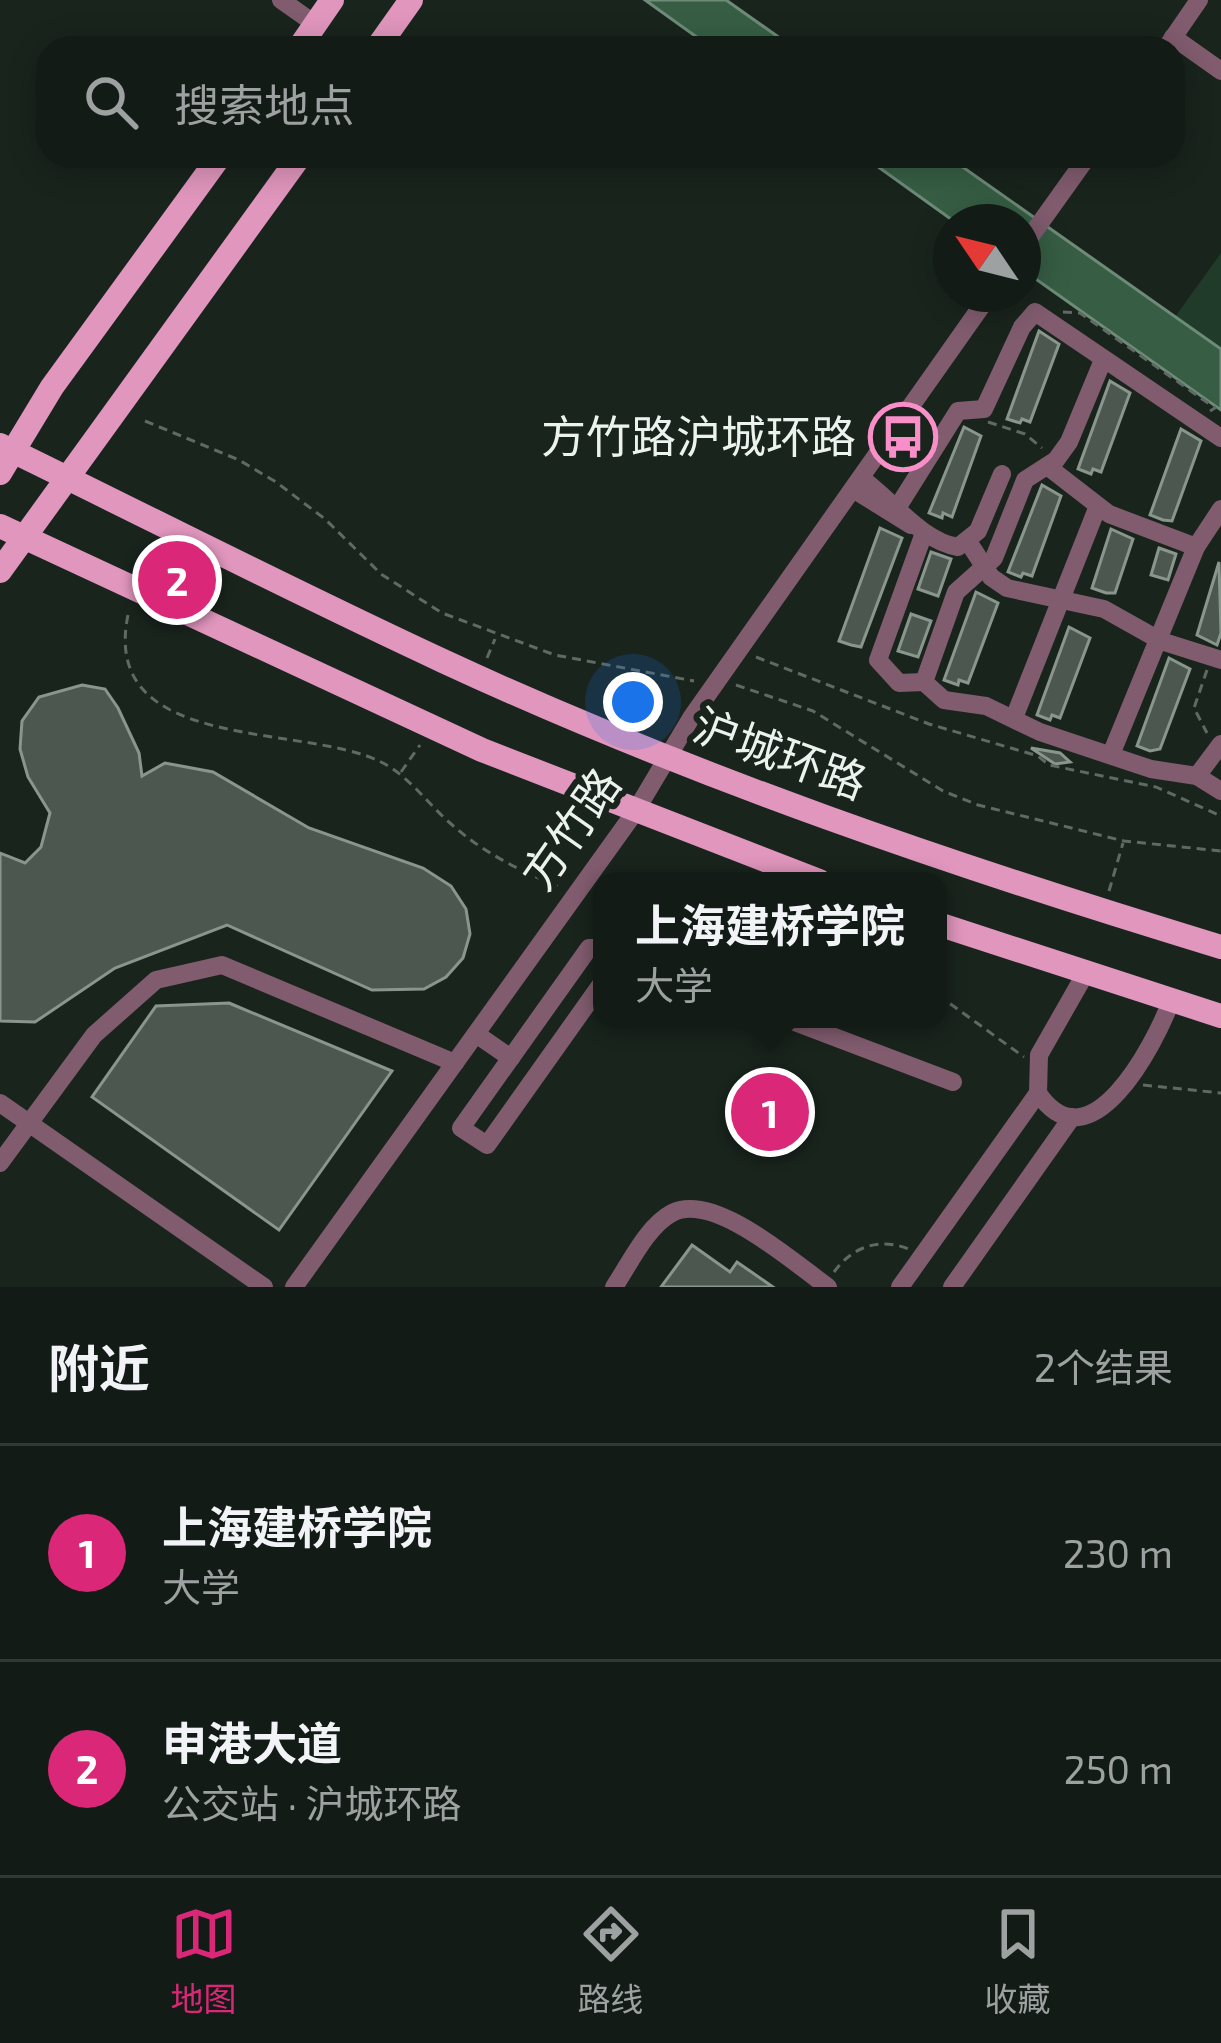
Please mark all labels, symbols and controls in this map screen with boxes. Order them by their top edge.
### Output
search box [36,36,1185,168]
icon: search [78,69,144,135]
text: 搜索地点 [174,77,354,131]
north arrow [933,204,1041,312]
bus stop icon: 方竹路沪城环路 [868,402,938,472]
place label: 方竹路沪城环路 [541,408,856,462]
pin: 2 [138,535,216,625]
your location [603,672,663,732]
street label: 沪城环路 [687,696,874,808]
street label: 方竹路 [509,757,630,899]
popup [593,872,947,1028]
text: 上海建桥学院 [635,897,905,951]
text: 大学 [635,961,713,1008]
pin: 1 [731,1067,809,1157]
text: 附近 [48,1336,150,1397]
text: 2个结果 [1034,1343,1173,1390]
text: 上海建桥学院 [162,1499,432,1553]
text: 1 [79,1529,95,1576]
text: 230 m [1063,1529,1173,1576]
text: 大学 [162,1563,240,1610]
text: 申港大道 [162,1715,342,1769]
text: 2 [76,1745,98,1792]
text: 250 m [1064,1745,1173,1792]
text: 公交站 · 沪城环路 [162,1779,462,1826]
tab: 地图 [171,1901,237,2021]
tab: 路线 [578,1901,644,2021]
tab: 收藏 [985,1901,1051,2021]

